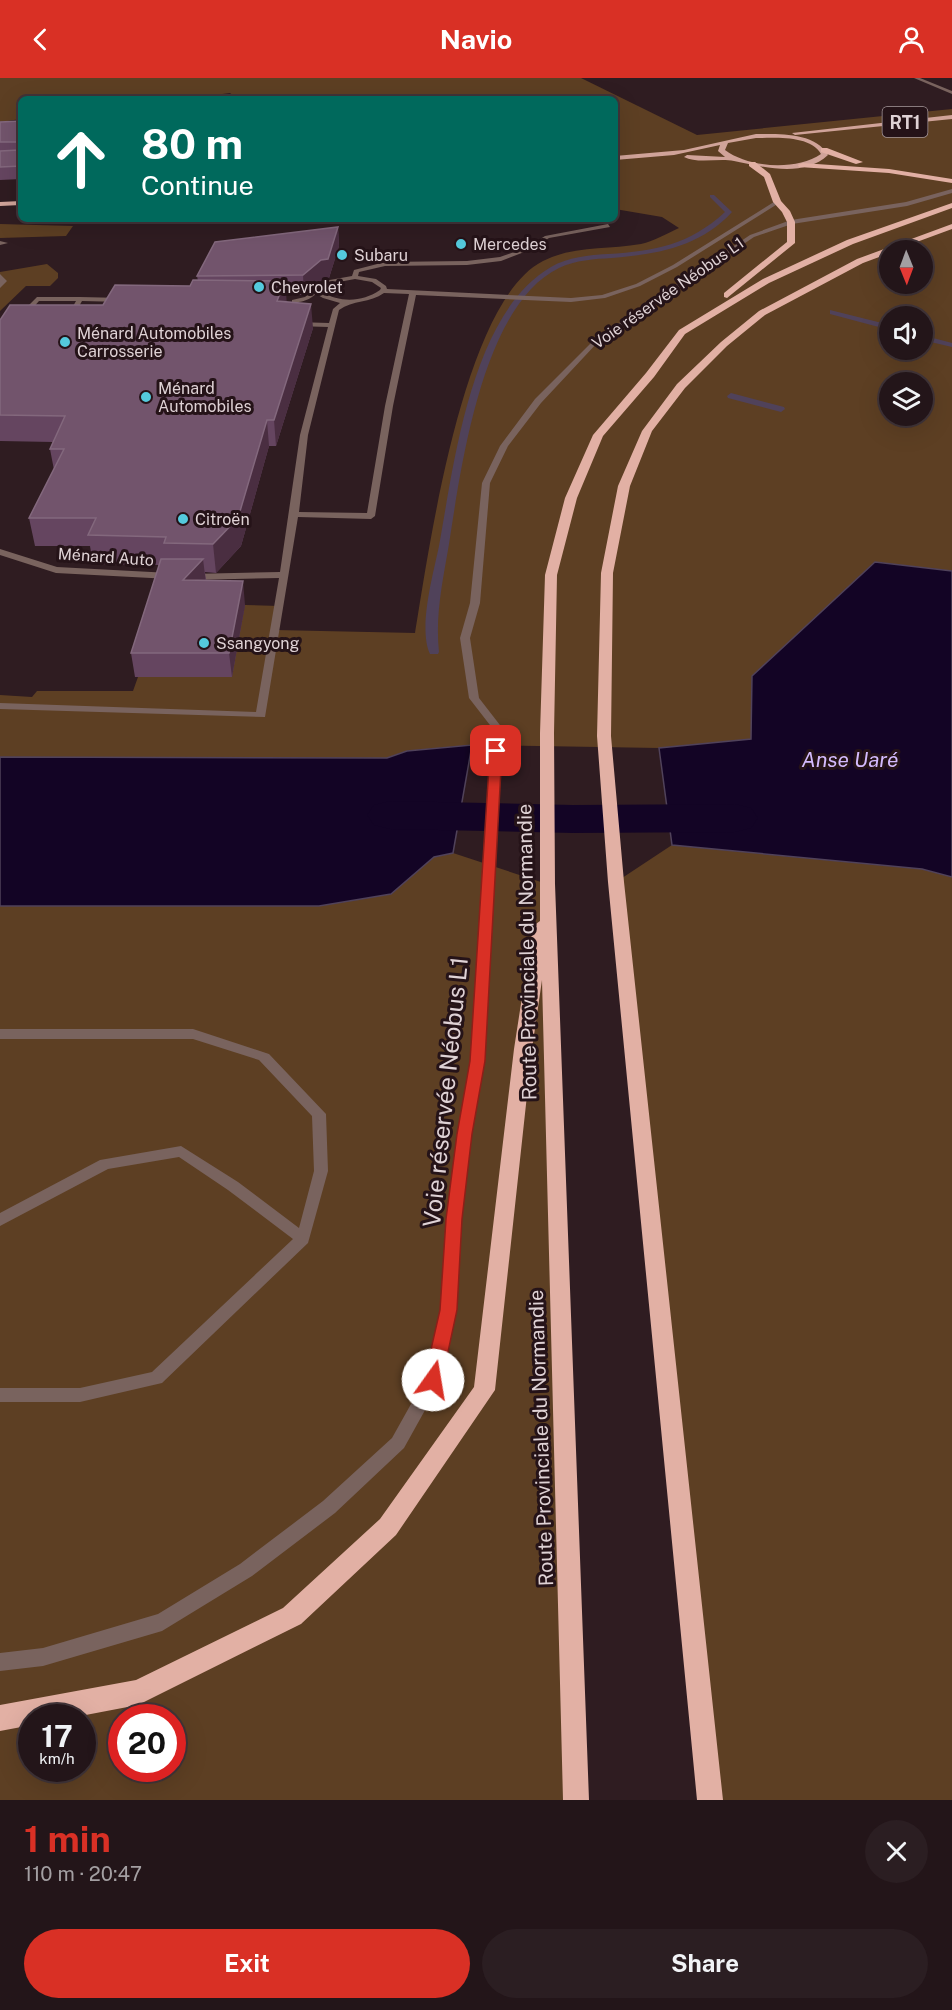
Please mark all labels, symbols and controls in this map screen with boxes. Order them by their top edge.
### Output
icon: back [24,23,57,56]
text: Navio [440,23,512,55]
icon: person [895,23,928,56]
road number: RT1 [882,107,928,137]
text: 80 m [141,119,243,168]
icon: ahead [42,120,120,198]
text: Continue [141,169,254,201]
street label: Voie réservée Néobus L1 [588,233,748,353]
place label: Mercedes [473,235,547,254]
marker: Mercedes [454,237,468,251]
north arrow [879,240,933,294]
map controls [879,240,933,426]
place label: Subaru [354,246,408,265]
marker: Subaru [335,248,349,262]
place label: Chevrolet [271,278,343,297]
marker: Chevrolet [252,280,266,294]
button: sound [879,306,933,360]
place label: Ménard Automobiles Carrosserie [77,324,231,361]
marker: Ménard Automobiles Carrosserie [58,335,72,349]
button: layers [879,372,933,426]
place label: Ménard Automobiles [158,379,252,416]
marker: Ménard Automobiles [139,390,153,404]
place label: Citroën [195,510,250,529]
marker: Citroën [176,512,190,526]
street label: Ménard Auto [57,544,155,570]
place label: Ssangyong [216,634,300,653]
marker: Ssangyong [197,636,211,650]
pin [470,725,521,776]
icon: arrive [479,734,512,767]
water label: Anse Uaré [801,747,899,772]
street label: Route Provinciale du Normandie [512,803,542,1101]
street label: Voie réservée Néobus L1 [417,956,473,1228]
street label: Route Provinciale du Normandie [524,1289,558,1587]
position arrow [401,1348,465,1412]
speed limit sign: 20 [108,1704,186,1782]
text: 17 [41,1718,73,1754]
text: km/h [39,1750,75,1767]
text: 1 min [24,1818,111,1860]
button: close [865,1820,928,1883]
text: 110 m · 20:47 [24,1862,142,1886]
button: Exit [24,1929,470,1998]
button: Share [482,1929,928,1998]

